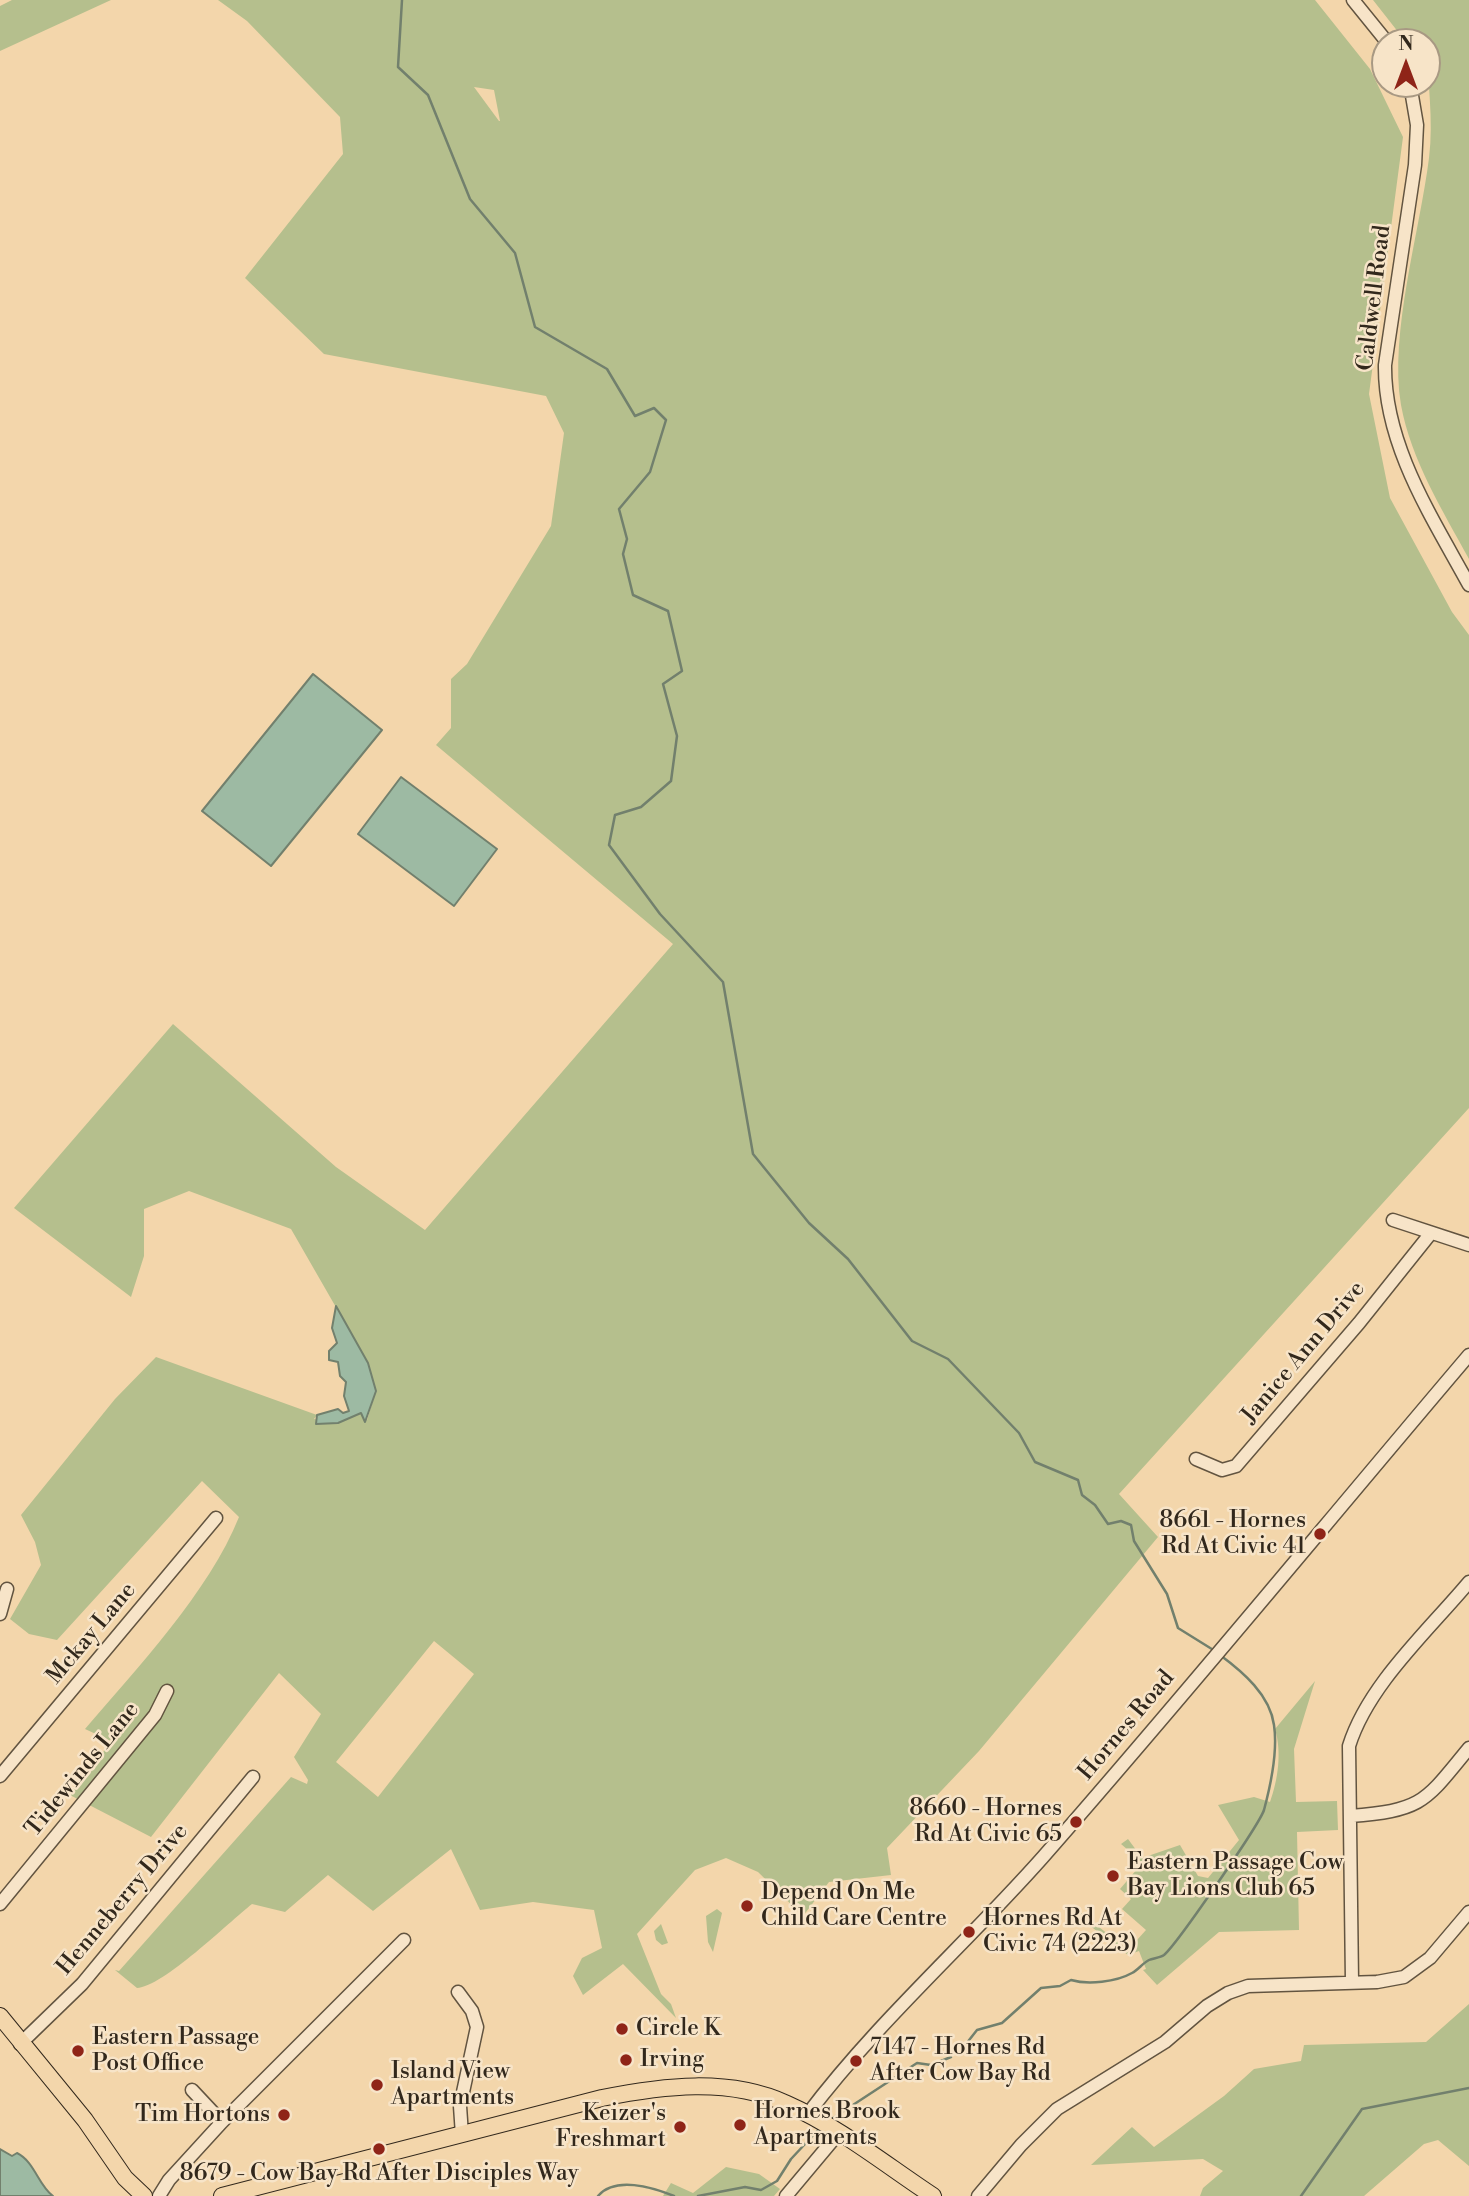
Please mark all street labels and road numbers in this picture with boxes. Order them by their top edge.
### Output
street label: Caldwell Road [1352,224,1398,372]
street label: Janice Ann Drive [1236,1276,1372,1430]
street label: Mckay Lane [41,1578,143,1690]
street label: Hornes Road [1073,1665,1181,1787]
street label: Tidewinds Lane [20,1697,146,1843]
street label: Henneberry Drive [52,1819,194,1981]

